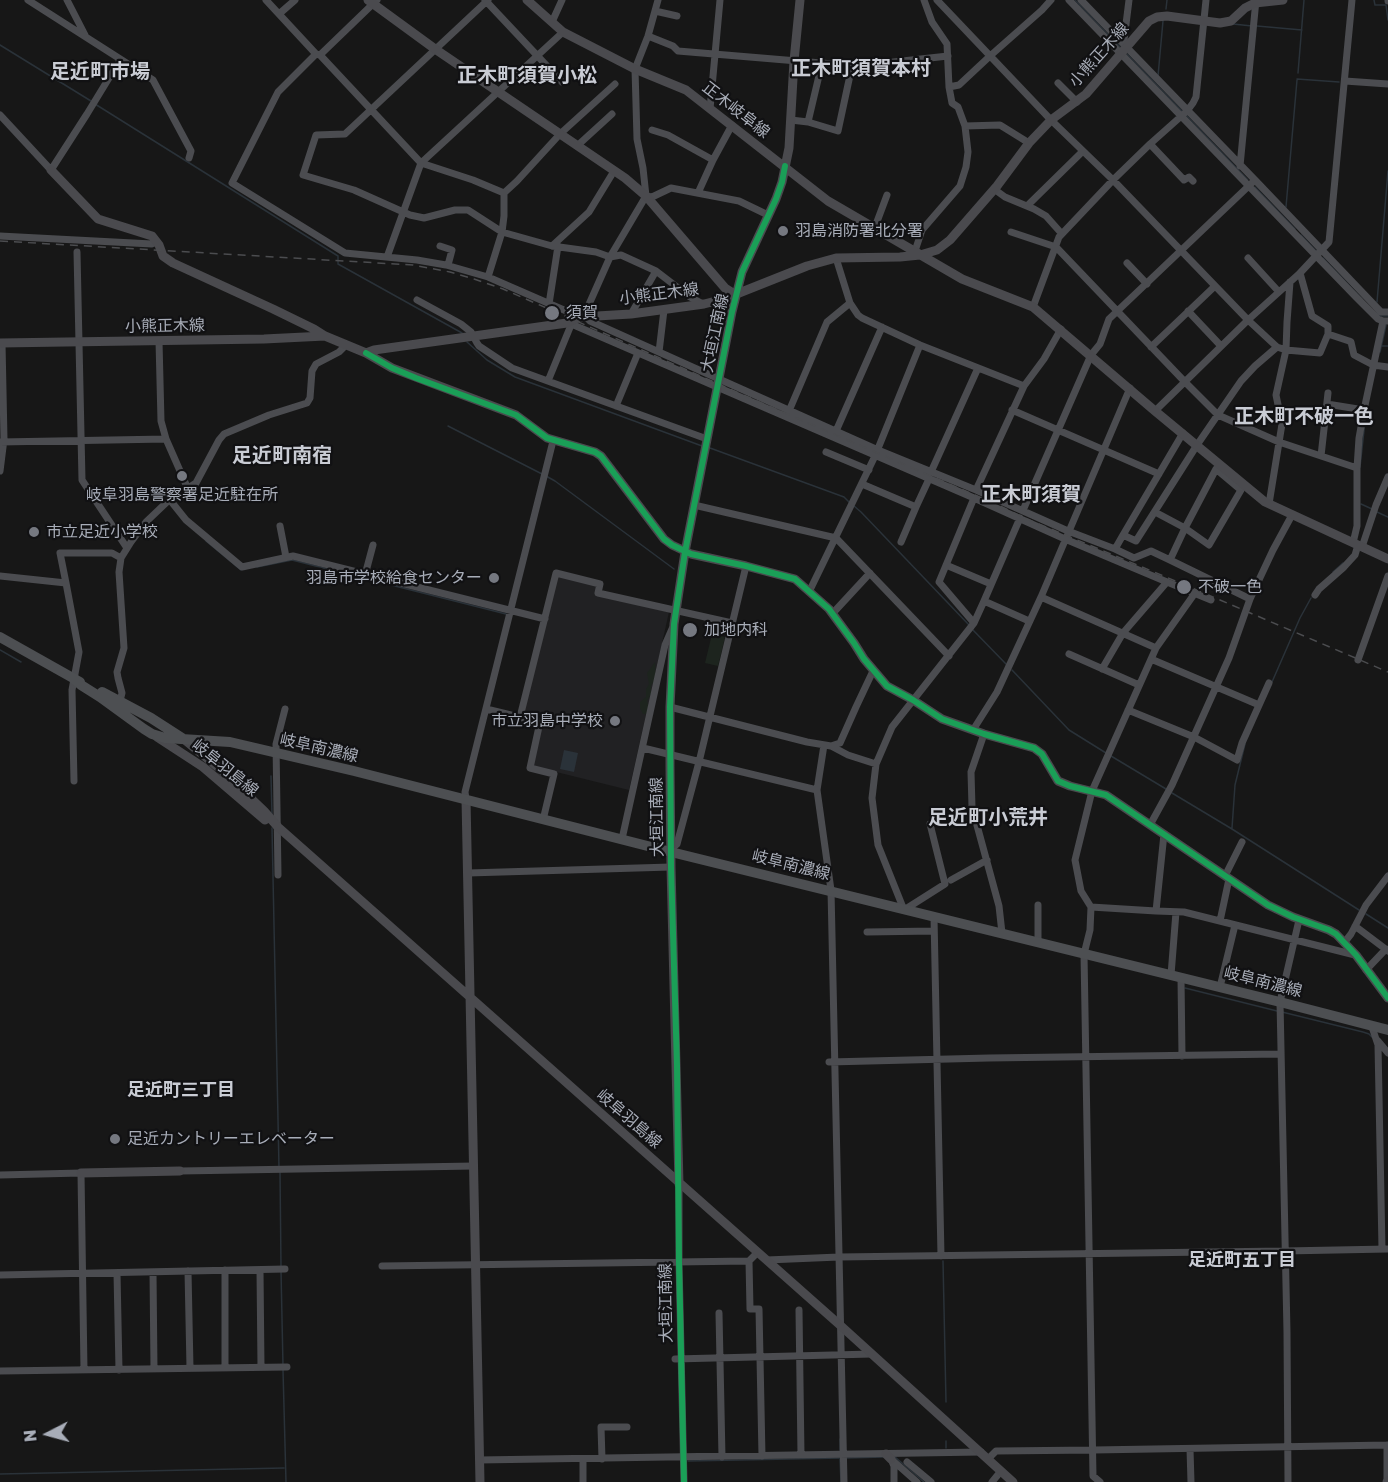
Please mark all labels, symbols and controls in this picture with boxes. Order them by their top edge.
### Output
street label: 小熊正木線 [1065,19,1133,91]
district label: 正木町須賀本村 [791,57,931,81]
district label: 足近町市場 [50,60,150,84]
district label: 正木町須賀小松 [457,64,597,88]
street label: 正木岐阜線 [699,78,773,142]
place label: 羽島消防署北分署 [795,221,923,241]
marker: 羽島消防署北分署 [776,224,790,238]
street label: 小熊正木線 [618,280,700,308]
street label: 大垣江南線 [697,292,733,374]
place label: 須賀 [566,303,598,323]
marker: 須賀 [543,304,561,322]
street label: 小熊正木線 [125,316,205,336]
district label: 正木町不破一色 [1234,405,1374,429]
district label: 足近町南宿 [232,444,332,468]
marker: 岐阜羽島警察署足近駐在所 [175,469,189,483]
district label: 正木町須賀 [981,483,1081,507]
place label: 岐阜羽島警察署足近駐在所 [86,485,278,505]
place label: 市立足近小学校 [46,522,158,542]
marker: 市立足近小学校 [27,525,41,539]
place label: 羽島市学校給食センター [306,568,482,588]
marker: 羽島市学校給食センター [487,571,501,585]
place label: 不破一色 [1198,577,1262,597]
marker: 不破一色 [1175,578,1193,596]
place label: 加地内科 [704,620,768,640]
marker: 加地内科 [681,621,699,639]
place label: 市立羽島中学校 [491,711,603,731]
marker: 市立羽島中学校 [608,714,622,728]
street label: 岐阜南濃線 [278,730,360,766]
street label: 岐阜羽島線 [188,735,262,801]
street label: 大垣江南線 [647,777,667,857]
district label: 足近町小荒井 [928,806,1048,830]
street label: 岐阜南濃線 [750,846,832,884]
street label: 岐阜南濃線 [1222,963,1304,1001]
district label: 足近町三丁目 [127,1079,235,1101]
street label: 岐阜羽島線 [593,1086,665,1152]
place label: 足近カントリーエレベーター [127,1129,335,1149]
marker: 足近カントリーエレベーター [108,1132,122,1146]
district label: 足近町五丁目 [1188,1249,1296,1271]
street label: 大垣江南線 [656,1263,676,1343]
north arrow [18,1404,78,1464]
text: N [20,1429,41,1443]

